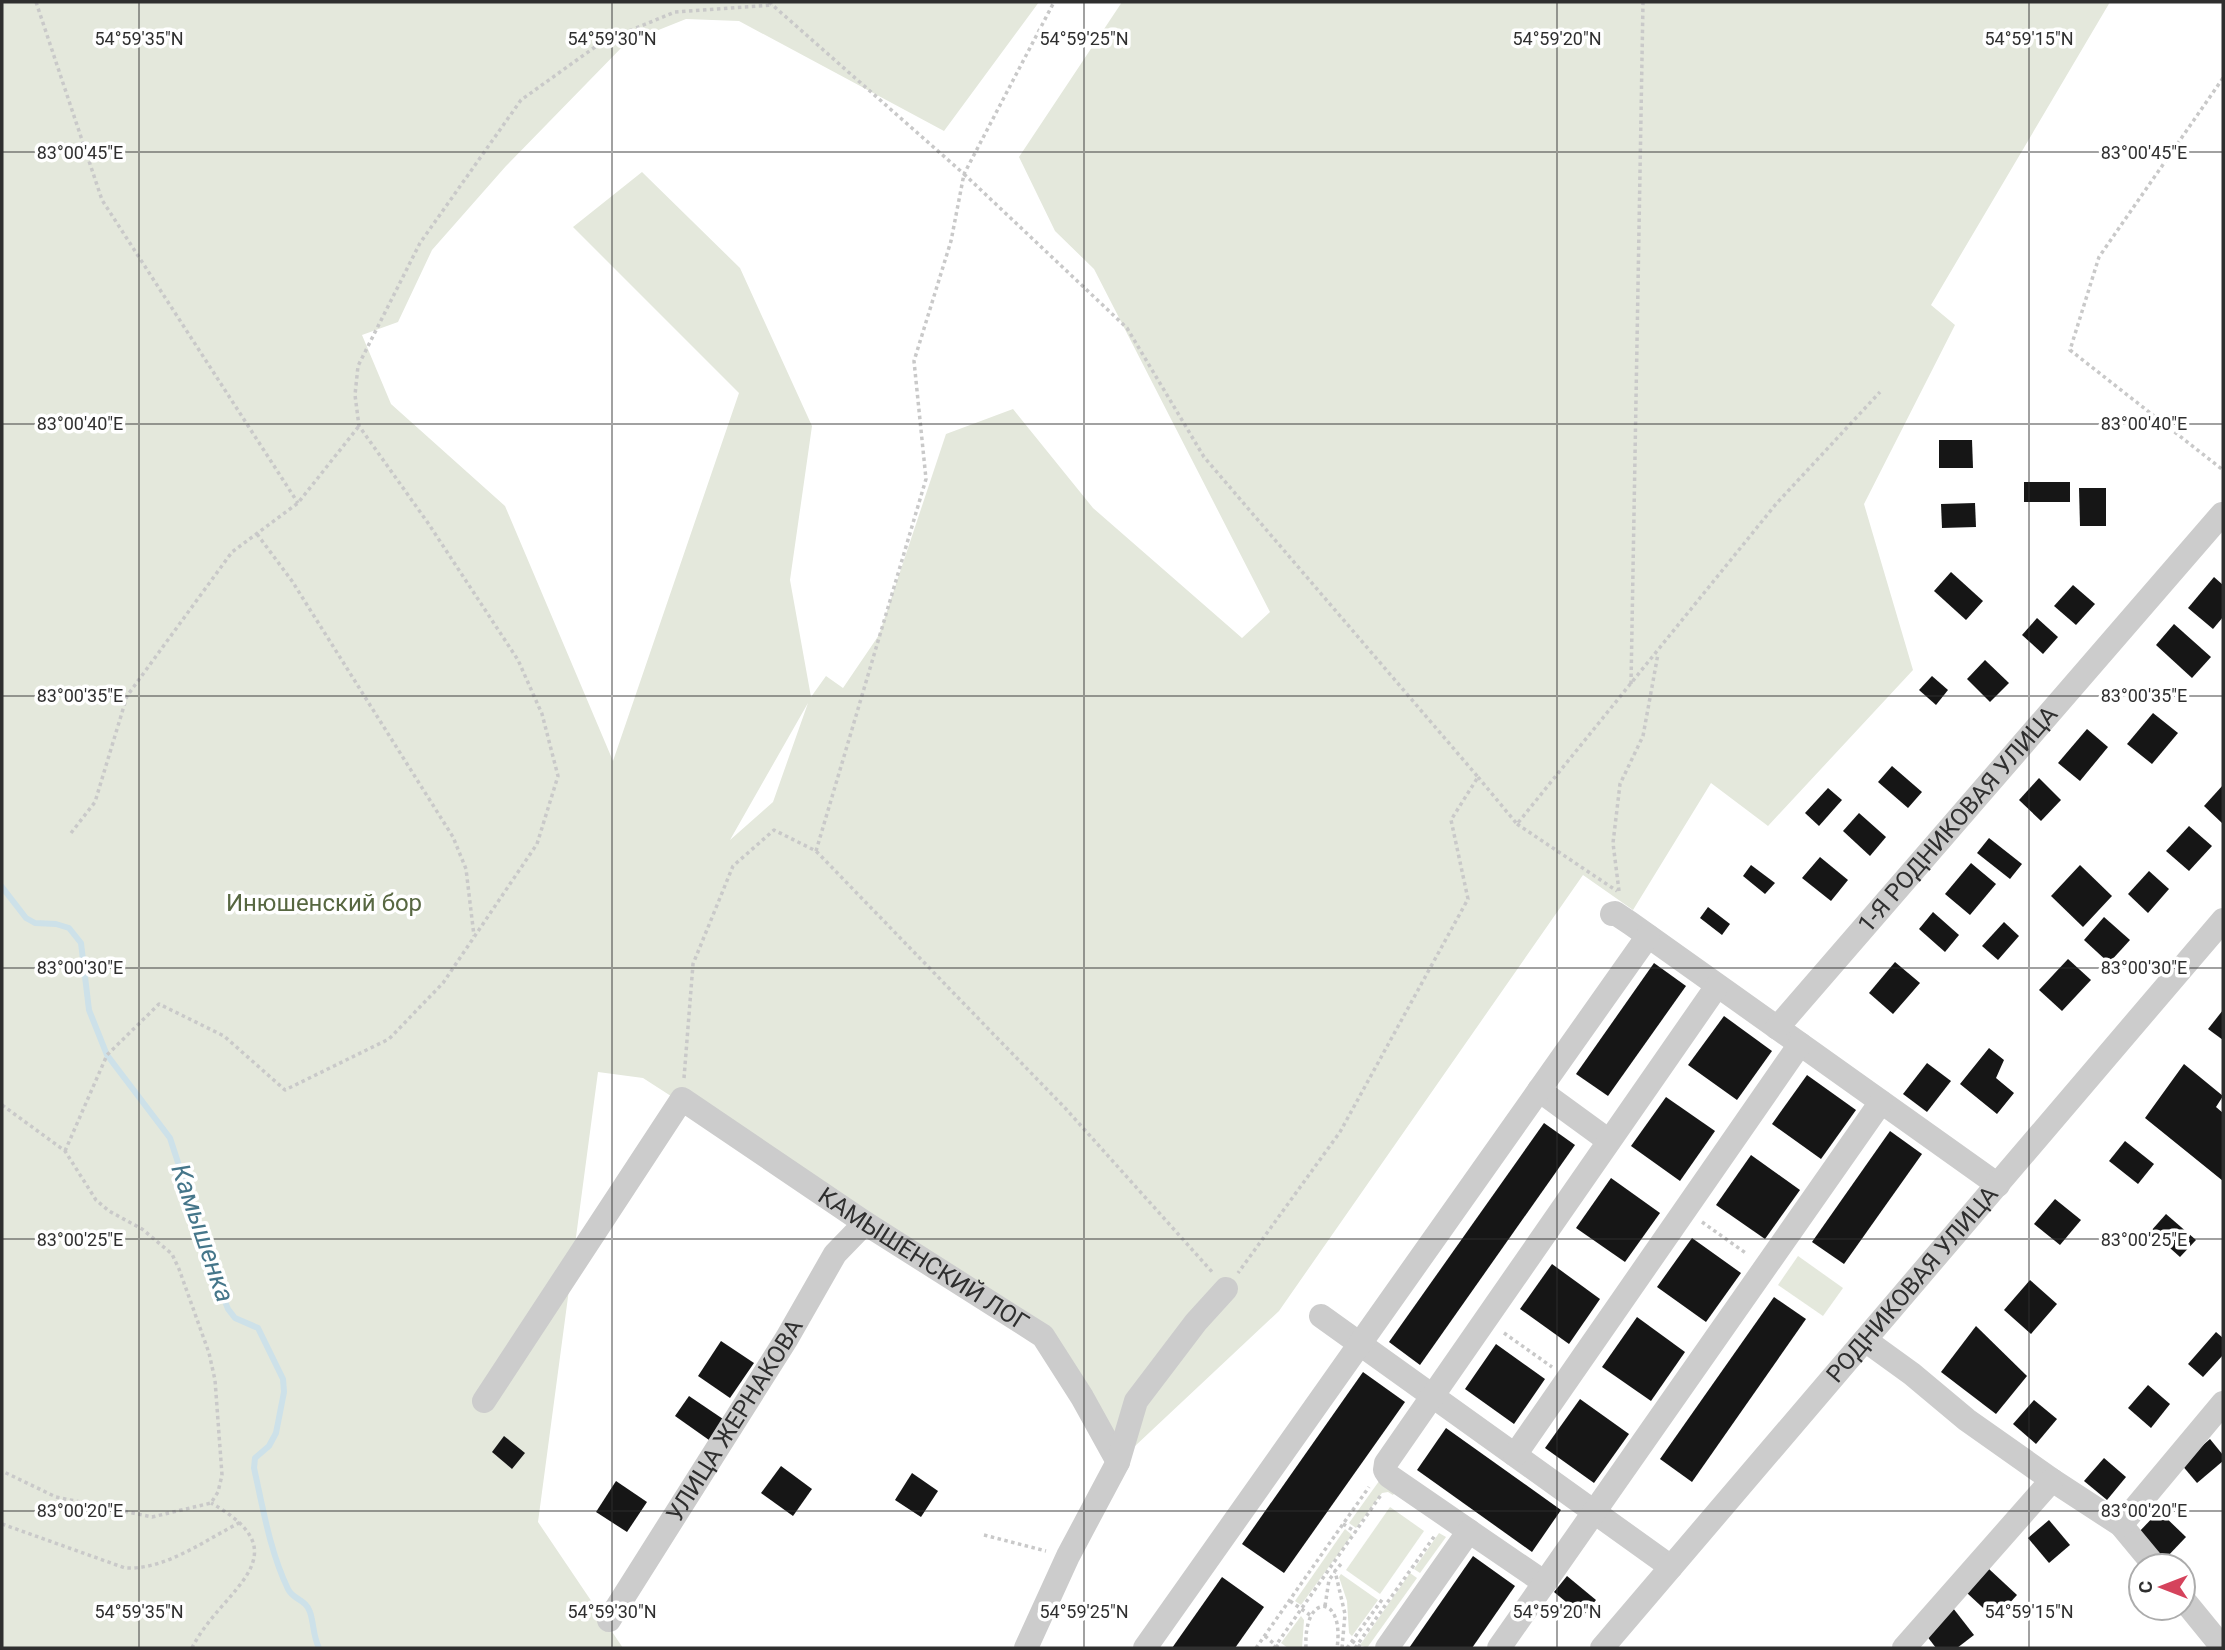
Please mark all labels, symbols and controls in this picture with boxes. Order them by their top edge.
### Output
text: 54°59'35"N [94,28,184,49]
text: 54°59'30"N [567,28,657,49]
text: 54°59'25"N [1039,28,1129,49]
text: 54°59'20"N [1512,28,1602,49]
text: 54°59'15"N [1984,28,2074,49]
text: 83°00'45"E [37,142,123,163]
text: 83°00'45"E [2101,142,2187,163]
text: 83°00'40"E [37,413,123,434]
text: 83°00'40"E [2101,413,2187,434]
text: 83°00'35"E [37,685,123,706]
text: 83°00'35"E [2101,685,2187,706]
street label: 1-Я РОДНИКОВАЯ УЛИЦА [1852,700,2063,938]
park label: Инюшенский бор [226,889,422,917]
text: 83°00'30"E [37,957,123,978]
text: 83°00'30"E [2101,957,2187,978]
water label: Камышенка [165,1160,241,1306]
street label: РОДНИКОВАЯ УЛИЦА [1821,1180,2004,1388]
street label: КАМЫШЕНСКИЙ ЛОГ [813,1182,1034,1337]
text: 83°00'25"E [37,1229,123,1250]
text: 83°00'25"E [2101,1229,2187,1250]
street label: УЛИЦА ЖЕРНАКОВА [661,1314,809,1527]
text: 83°00'20"E [37,1500,123,1521]
text: 83°00'20"E [2101,1500,2187,1521]
north arrow [2127,1552,2197,1622]
text: С [2134,1581,2157,1593]
text: 54°59'35"N [94,1601,184,1622]
text: 54°59'30"N [567,1601,657,1622]
text: 54°59'25"N [1039,1601,1129,1622]
text: 54°59'20"N [1512,1601,1602,1622]
text: 54°59'15"N [1984,1601,2074,1622]

